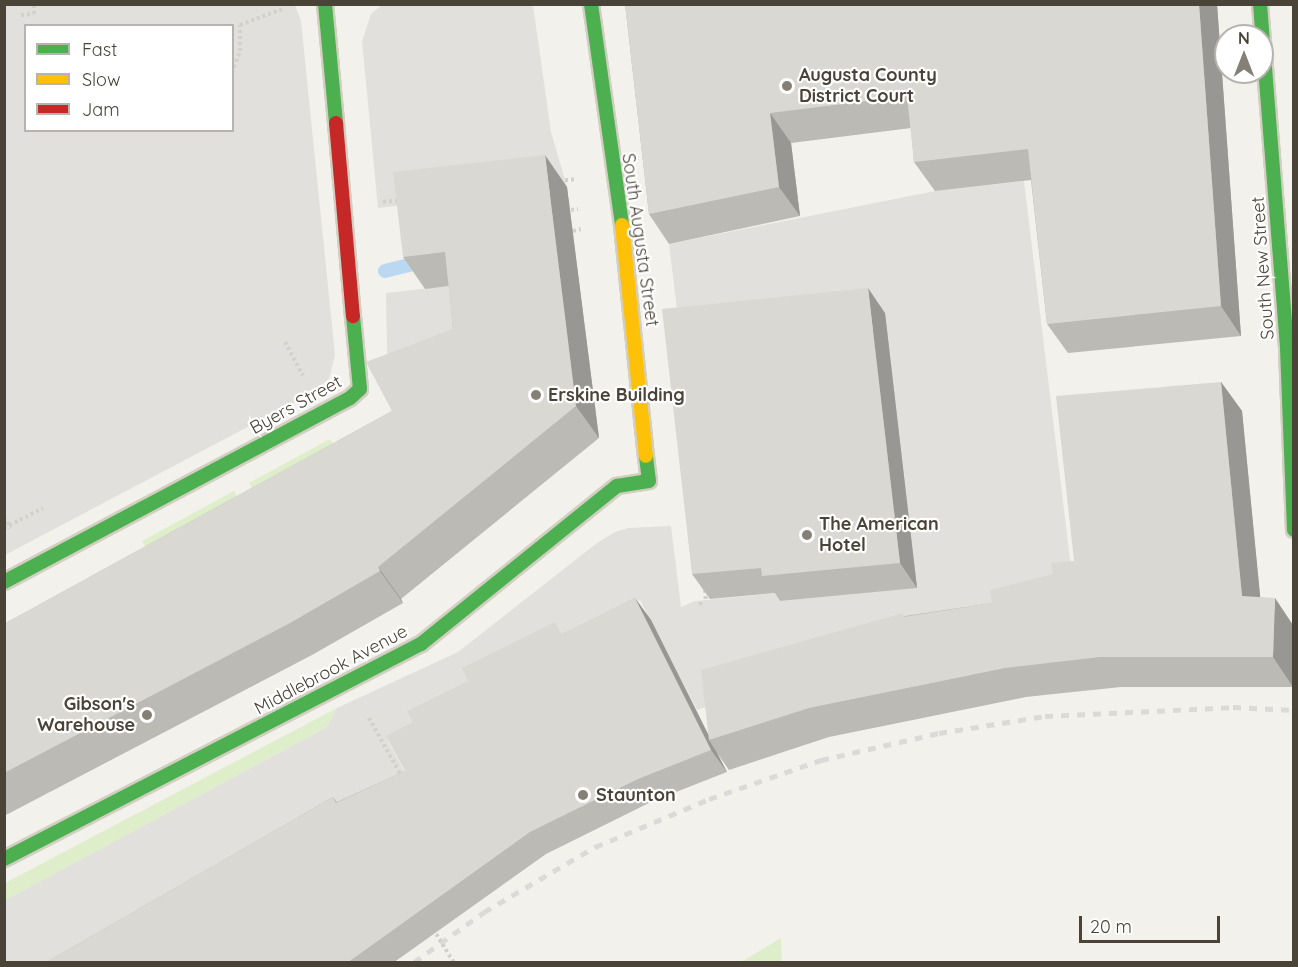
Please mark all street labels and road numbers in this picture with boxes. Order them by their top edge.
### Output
street label: South Augusta Street [617,152,663,328]
street label: South New Street [1247,196,1279,340]
street label: Byers Street [246,371,346,439]
street label: Middlebrook Avenue [251,621,411,719]

